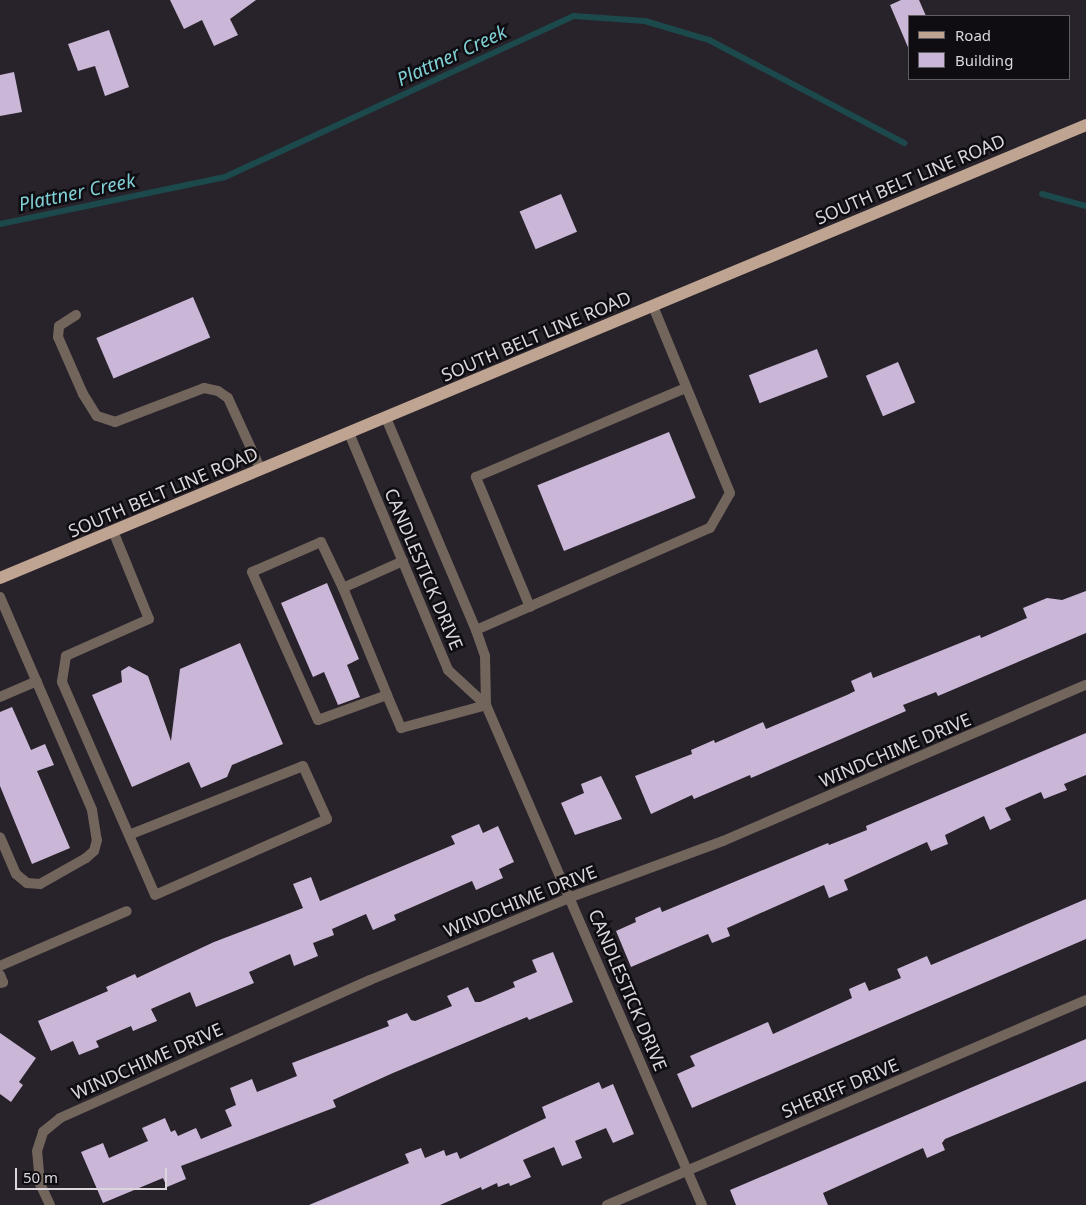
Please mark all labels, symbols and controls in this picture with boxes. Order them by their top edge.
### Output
legend [908,15,1071,80]
water label: Plattner Creek [393,21,511,91]
text: Road [955,25,991,45]
text: Building [955,50,1013,70]
street label: SOUTH BELT LINE ROAD [812,129,1008,229]
water label: Plattner Creek [17,170,137,216]
street label: SOUTH BELT LINE ROAD [438,286,634,386]
street label: SOUTH BELT LINE ROAD [65,442,261,542]
street label: CANDLESTICK DRIVE [380,485,468,653]
street label: WINDCHIME DRIVE [816,708,974,792]
street label: WINDCHIME DRIVE [441,861,599,941]
street label: CANDLESTICK DRIVE [584,906,672,1074]
street label: WINDCHIME DRIVE [68,1018,226,1104]
street label: SHERIFF DRIVE [778,1054,902,1122]
scale bar [18,1158,170,1190]
text: 50 m [23,1167,58,1187]

